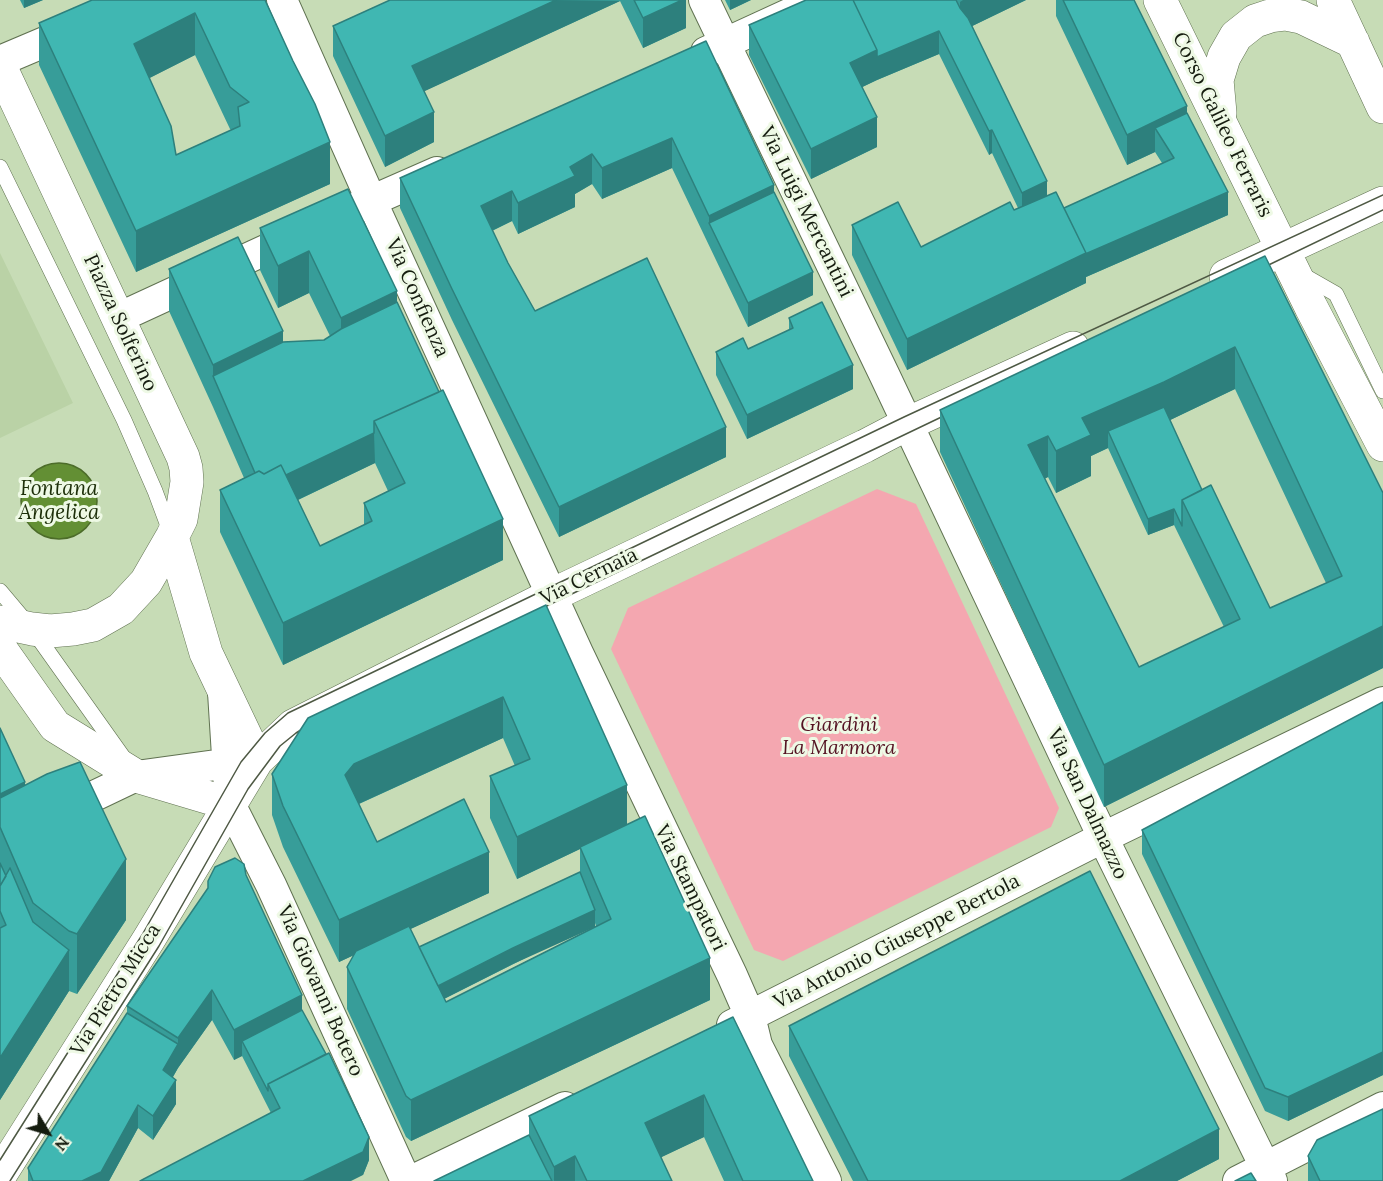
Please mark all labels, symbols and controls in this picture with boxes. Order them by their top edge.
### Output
street label: Corso Galileo Ferraris [1167,29,1277,221]
street label: Via Luigi Mercantini [754,123,858,301]
street label: Via Confienza [380,235,454,361]
street label: Piazza Solferino [78,251,162,395]
water label: Fontana Angelica [18,476,100,526]
street label: Via Cernaia [536,543,642,611]
park label: Giardini La Marmora [782,713,896,760]
street label: Via San Dalmazzo [1042,725,1132,883]
street label: Via Stampatori [649,821,731,955]
street label: Via Antonio Giuseppe Bertola [770,869,1024,1015]
street label: Via Giovanni Botero [271,902,369,1080]
street label: Via Pietro Micca [66,920,166,1060]
north arrow [18,1103,78,1163]
text: N [50,1133,74,1155]

